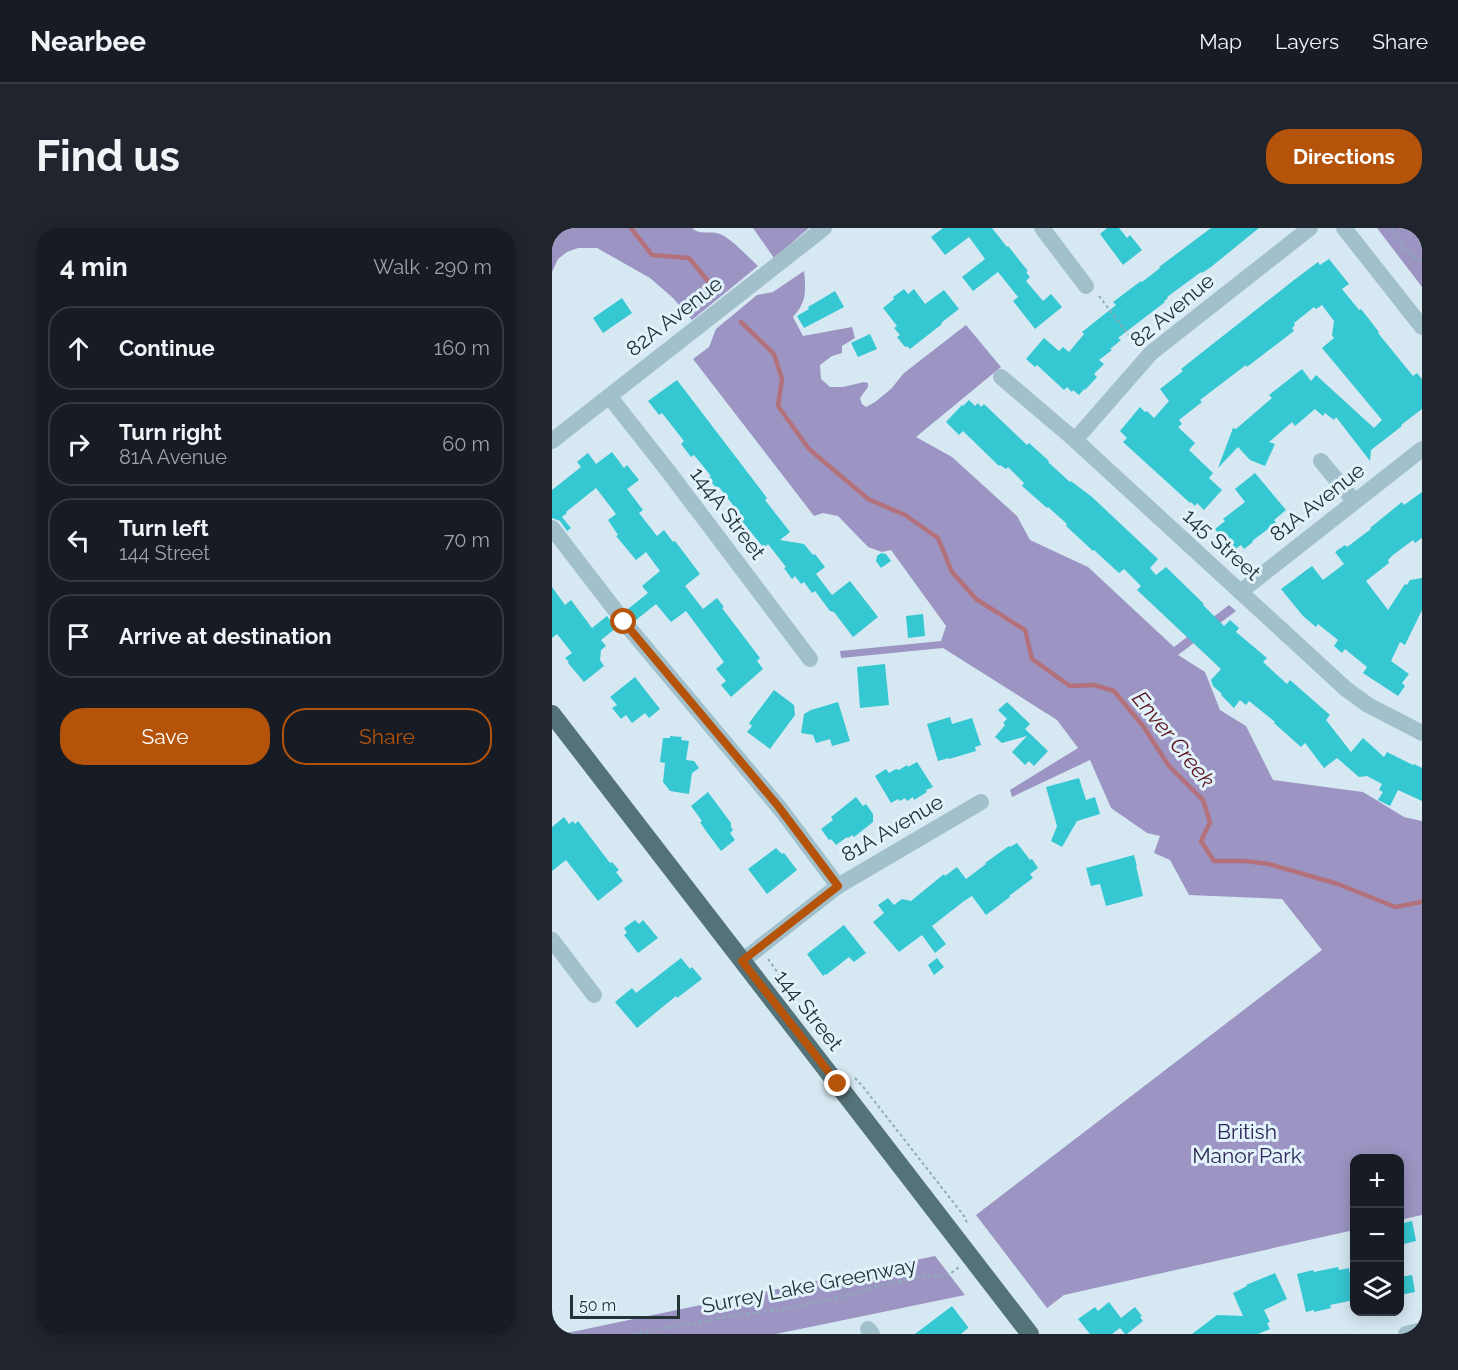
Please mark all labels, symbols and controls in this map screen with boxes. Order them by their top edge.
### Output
text: Nearbee [30,25,146,58]
text: Map [1199,29,1242,54]
text: Layers [1275,29,1339,54]
text: Share [1372,29,1428,54]
button: Directions [1266,129,1422,184]
text: Find us [36,132,180,181]
text: 4 min [60,252,128,282]
text: Walk · 290 m [373,255,492,279]
street label: 82 Avenue [1125,268,1219,352]
street label: 82A Avenue [621,271,727,361]
icon: ahead [62,332,95,365]
text: Continue [119,335,215,361]
text: 160 m [434,336,490,360]
text: Turn right [119,419,222,445]
icon: right [62,428,95,461]
text: 60 m [442,432,490,456]
text: 81A Avenue [119,445,227,469]
street label: 81A Avenue [1265,457,1369,547]
street label: 144A Street [685,462,771,564]
street label: 145 Street [1178,503,1266,585]
text: Turn left [119,515,209,541]
icon: left [62,524,95,557]
text: 70 m [444,528,490,552]
text: 144 Street [119,541,210,565]
route start [610,608,636,634]
icon: arrive [62,620,95,653]
text: Arrive at destination [119,623,332,649]
water label: Enver Creek [1127,685,1221,793]
button: Save [60,708,270,765]
button: Share [282,708,492,765]
street label: 81A Avenue [837,789,947,867]
street label: 144 Street [770,965,848,1055]
route end [824,1070,850,1096]
park label: British Manor Park [1192,1119,1302,1168]
map controls [1350,1154,1404,1316]
button: + [1350,1154,1404,1208]
button: − [1350,1208,1404,1262]
street label: Surrey Lake Greenway [700,1252,918,1318]
button: layers [1350,1262,1404,1316]
scale bar [570,1292,680,1320]
text: 50 m [579,1296,616,1315]

